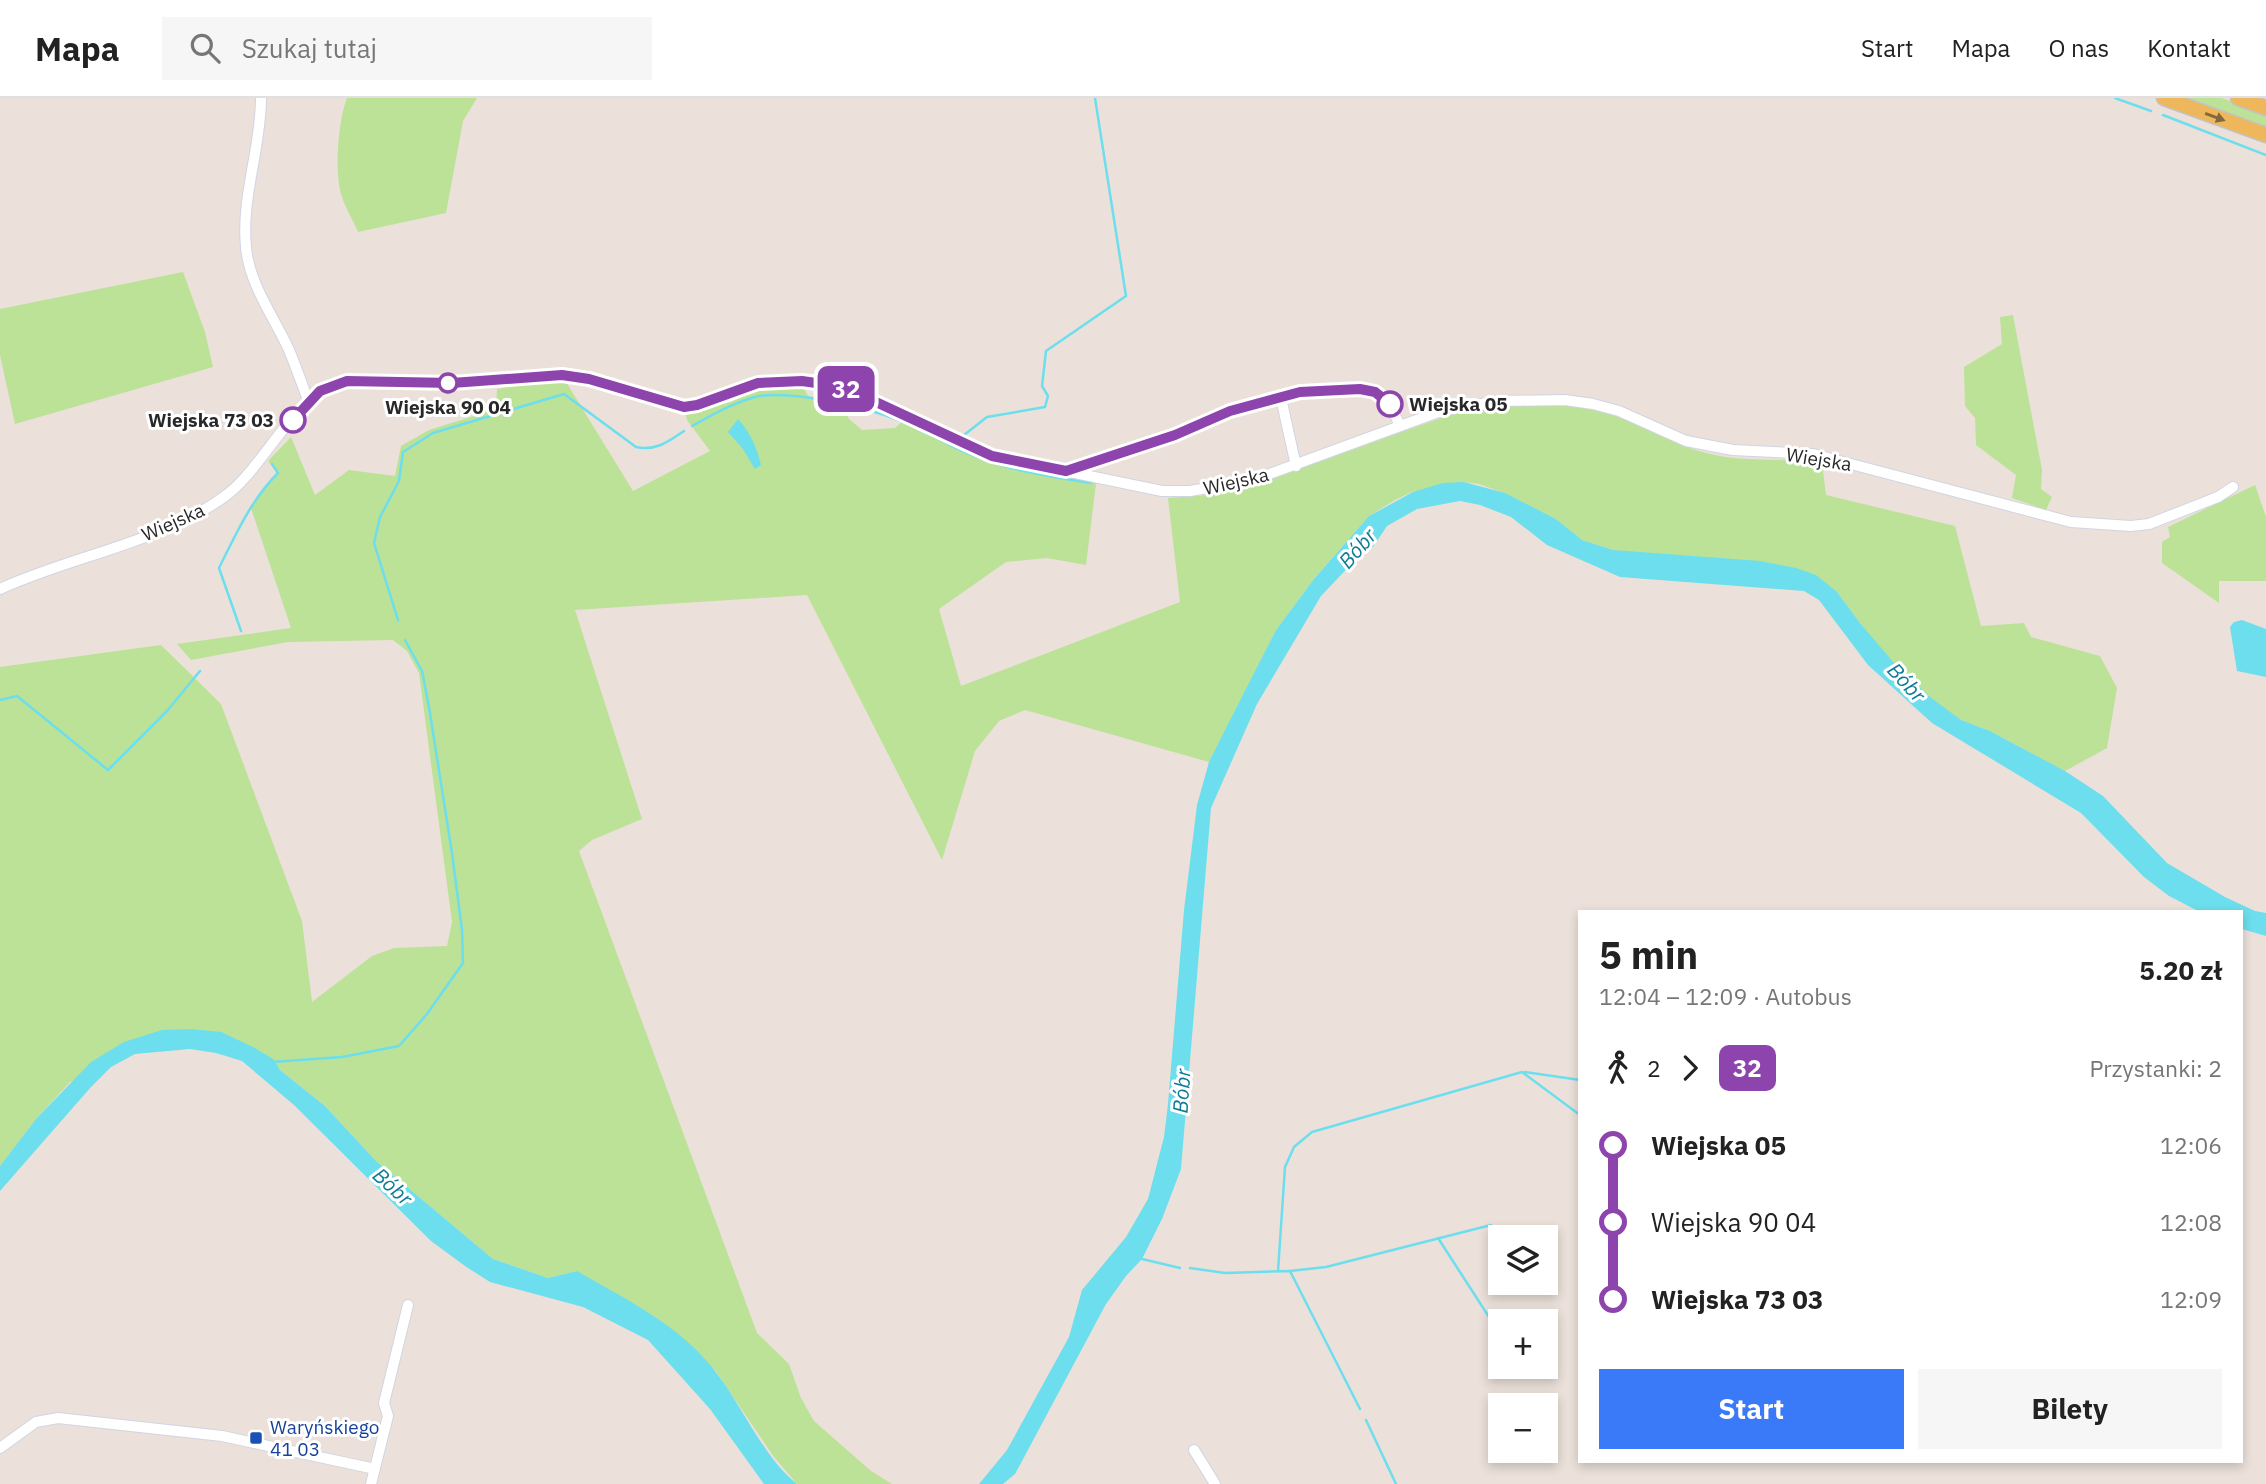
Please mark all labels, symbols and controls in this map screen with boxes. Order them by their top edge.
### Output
search box [162,17,652,80]
text: Mapa [35,27,120,70]
icon: search [186,29,224,67]
text: Szukaj tutaj [242,31,377,65]
text: Start [1861,32,1913,64]
text: Mapa [1951,32,2010,64]
text: O nas [2048,32,2109,64]
text: Kontakt [2147,32,2231,64]
one-way arrow [2205,111,2226,122]
line badge: 32 [814,366,878,412]
marker: Wiejska 90 04 [438,373,458,393]
text: 32 [832,373,860,405]
marker: Wiejska 05 [1377,391,1403,417]
place label: Wiejska 05 [1409,392,1508,416]
place label: Wiejska 90 04 [385,395,511,419]
marker: Wiejska 73 03 [280,407,306,433]
place label: Wiejska 73 03 [148,408,274,432]
street label: Wiejska [1784,442,1854,476]
street label: Wiejska [1201,462,1271,500]
street label: Wiejska [138,498,208,546]
water label: Bóbr [1332,521,1383,574]
water label: Bóbr [1882,656,1933,709]
text: 5 min [1599,930,1698,979]
text: 5.20 zł [2139,953,2222,987]
text: 12:04 – 12:09 · Autobus [1599,981,1852,1011]
icon: walk [1599,1049,1637,1087]
icon: forward [1671,1049,1709,1087]
text: 32 [1733,1052,1762,1084]
text: 2 [1647,1053,1661,1083]
text: Przystanki: 2 [2090,1053,2222,1083]
water label: Bóbr [1165,1067,1197,1114]
text: Wiejska 05 [1651,1128,1786,1162]
text: 12:06 [2160,1130,2222,1160]
water label: Bóbr [367,1161,420,1212]
text: Wiejska 90 04 [1651,1205,1816,1239]
text: 12:08 [2160,1207,2222,1237]
map controls [1488,1225,1558,1463]
button: layers [1488,1225,1558,1295]
text: Wiejska 73 03 [1651,1282,1823,1316]
text: 12:09 [2160,1284,2222,1314]
button: + [1488,1309,1558,1379]
button: Start [1599,1369,1904,1449]
button: Bilety [1918,1369,2222,1449]
button: − [1488,1393,1558,1463]
place label: Waryńskiego 41 03 [270,1415,379,1461]
marker: Waryńskiego 41 03 [248,1430,264,1446]

